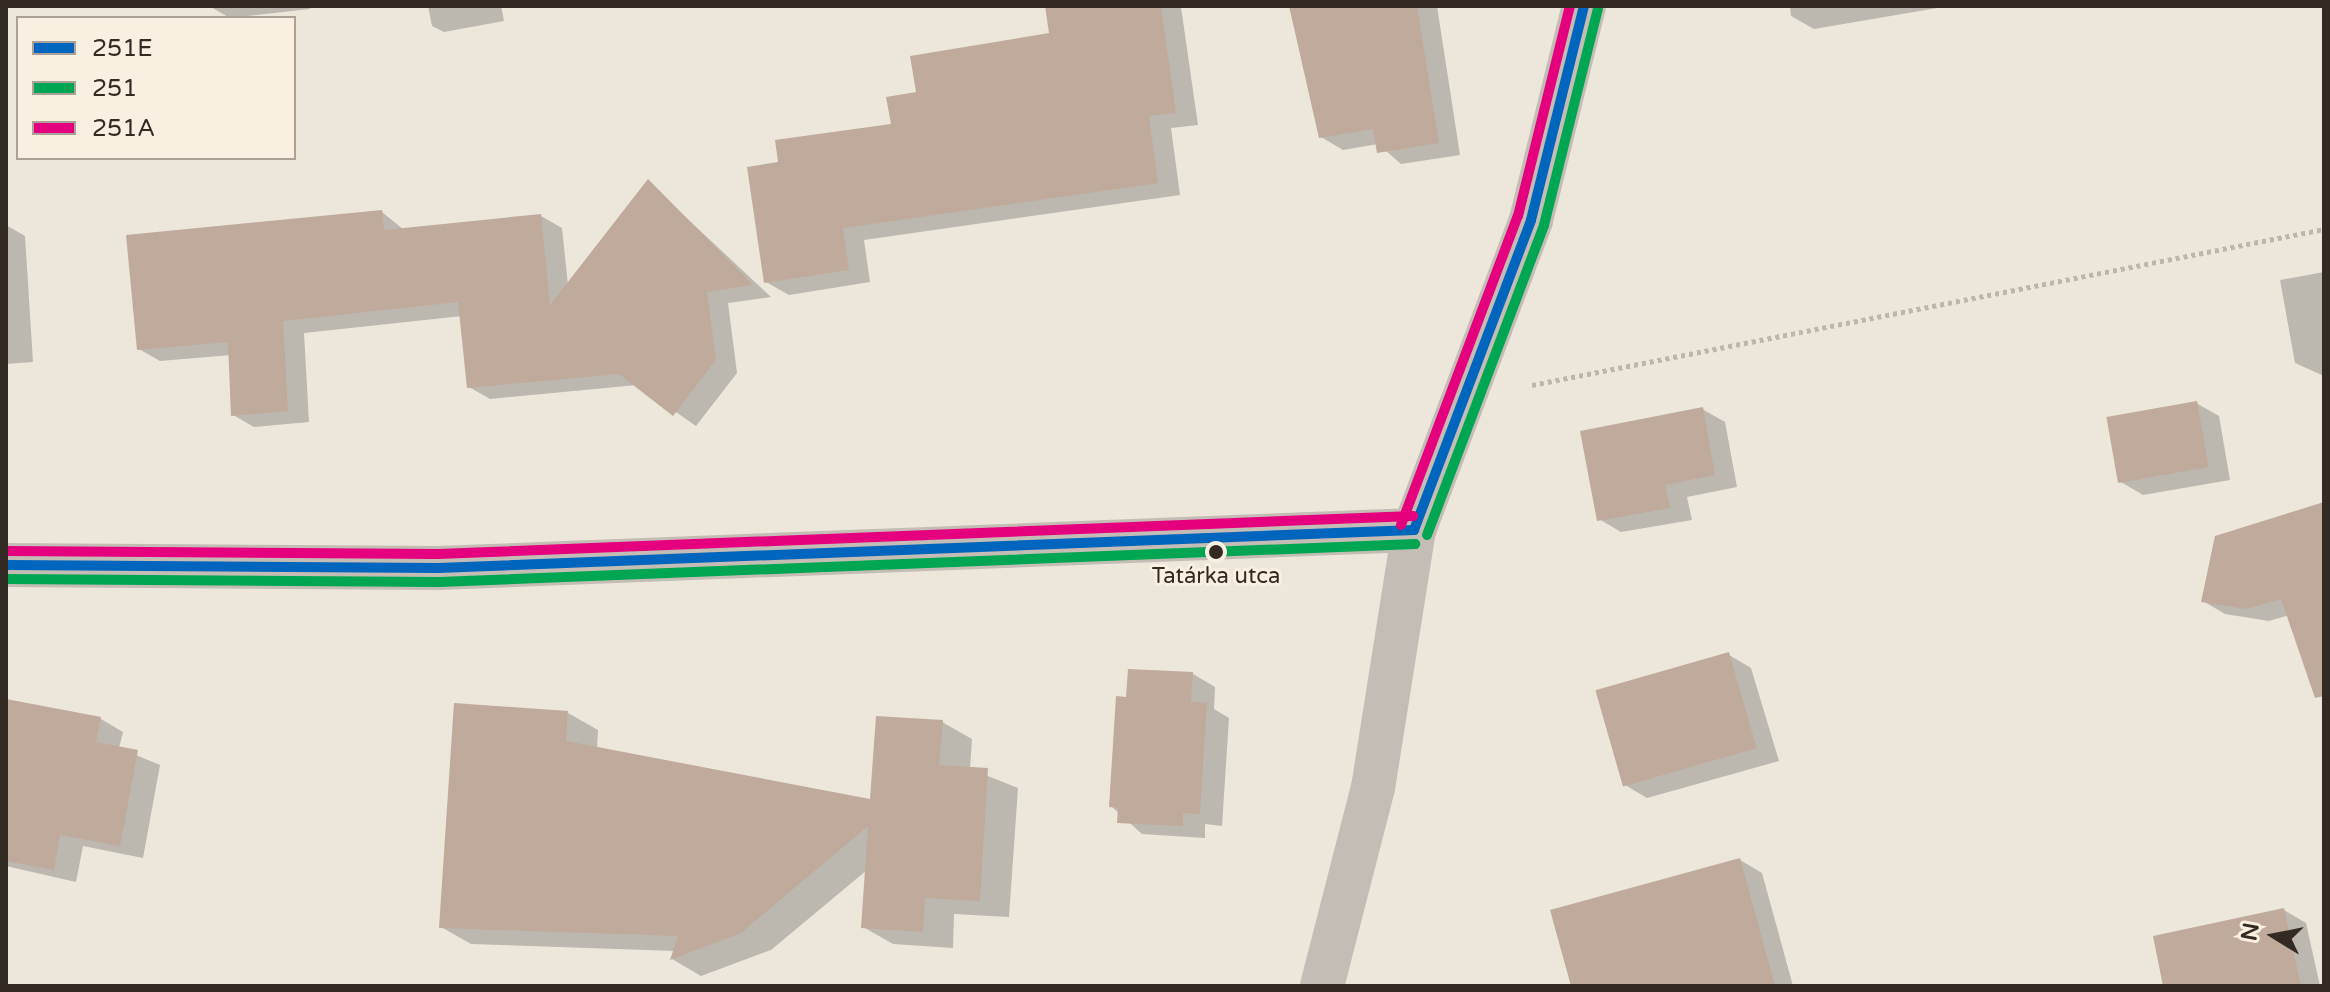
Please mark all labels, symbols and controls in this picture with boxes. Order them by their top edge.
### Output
legend [16,16,296,160]
text: 251E [92,34,153,63]
text: 251 [92,74,137,103]
text: 251A [92,114,155,143]
marker: Tatárka utca [1208,544,1224,560]
place label: Tatárka utca [1152,564,1280,590]
north arrow [2234,896,2314,976]
text: N [2236,921,2265,943]

